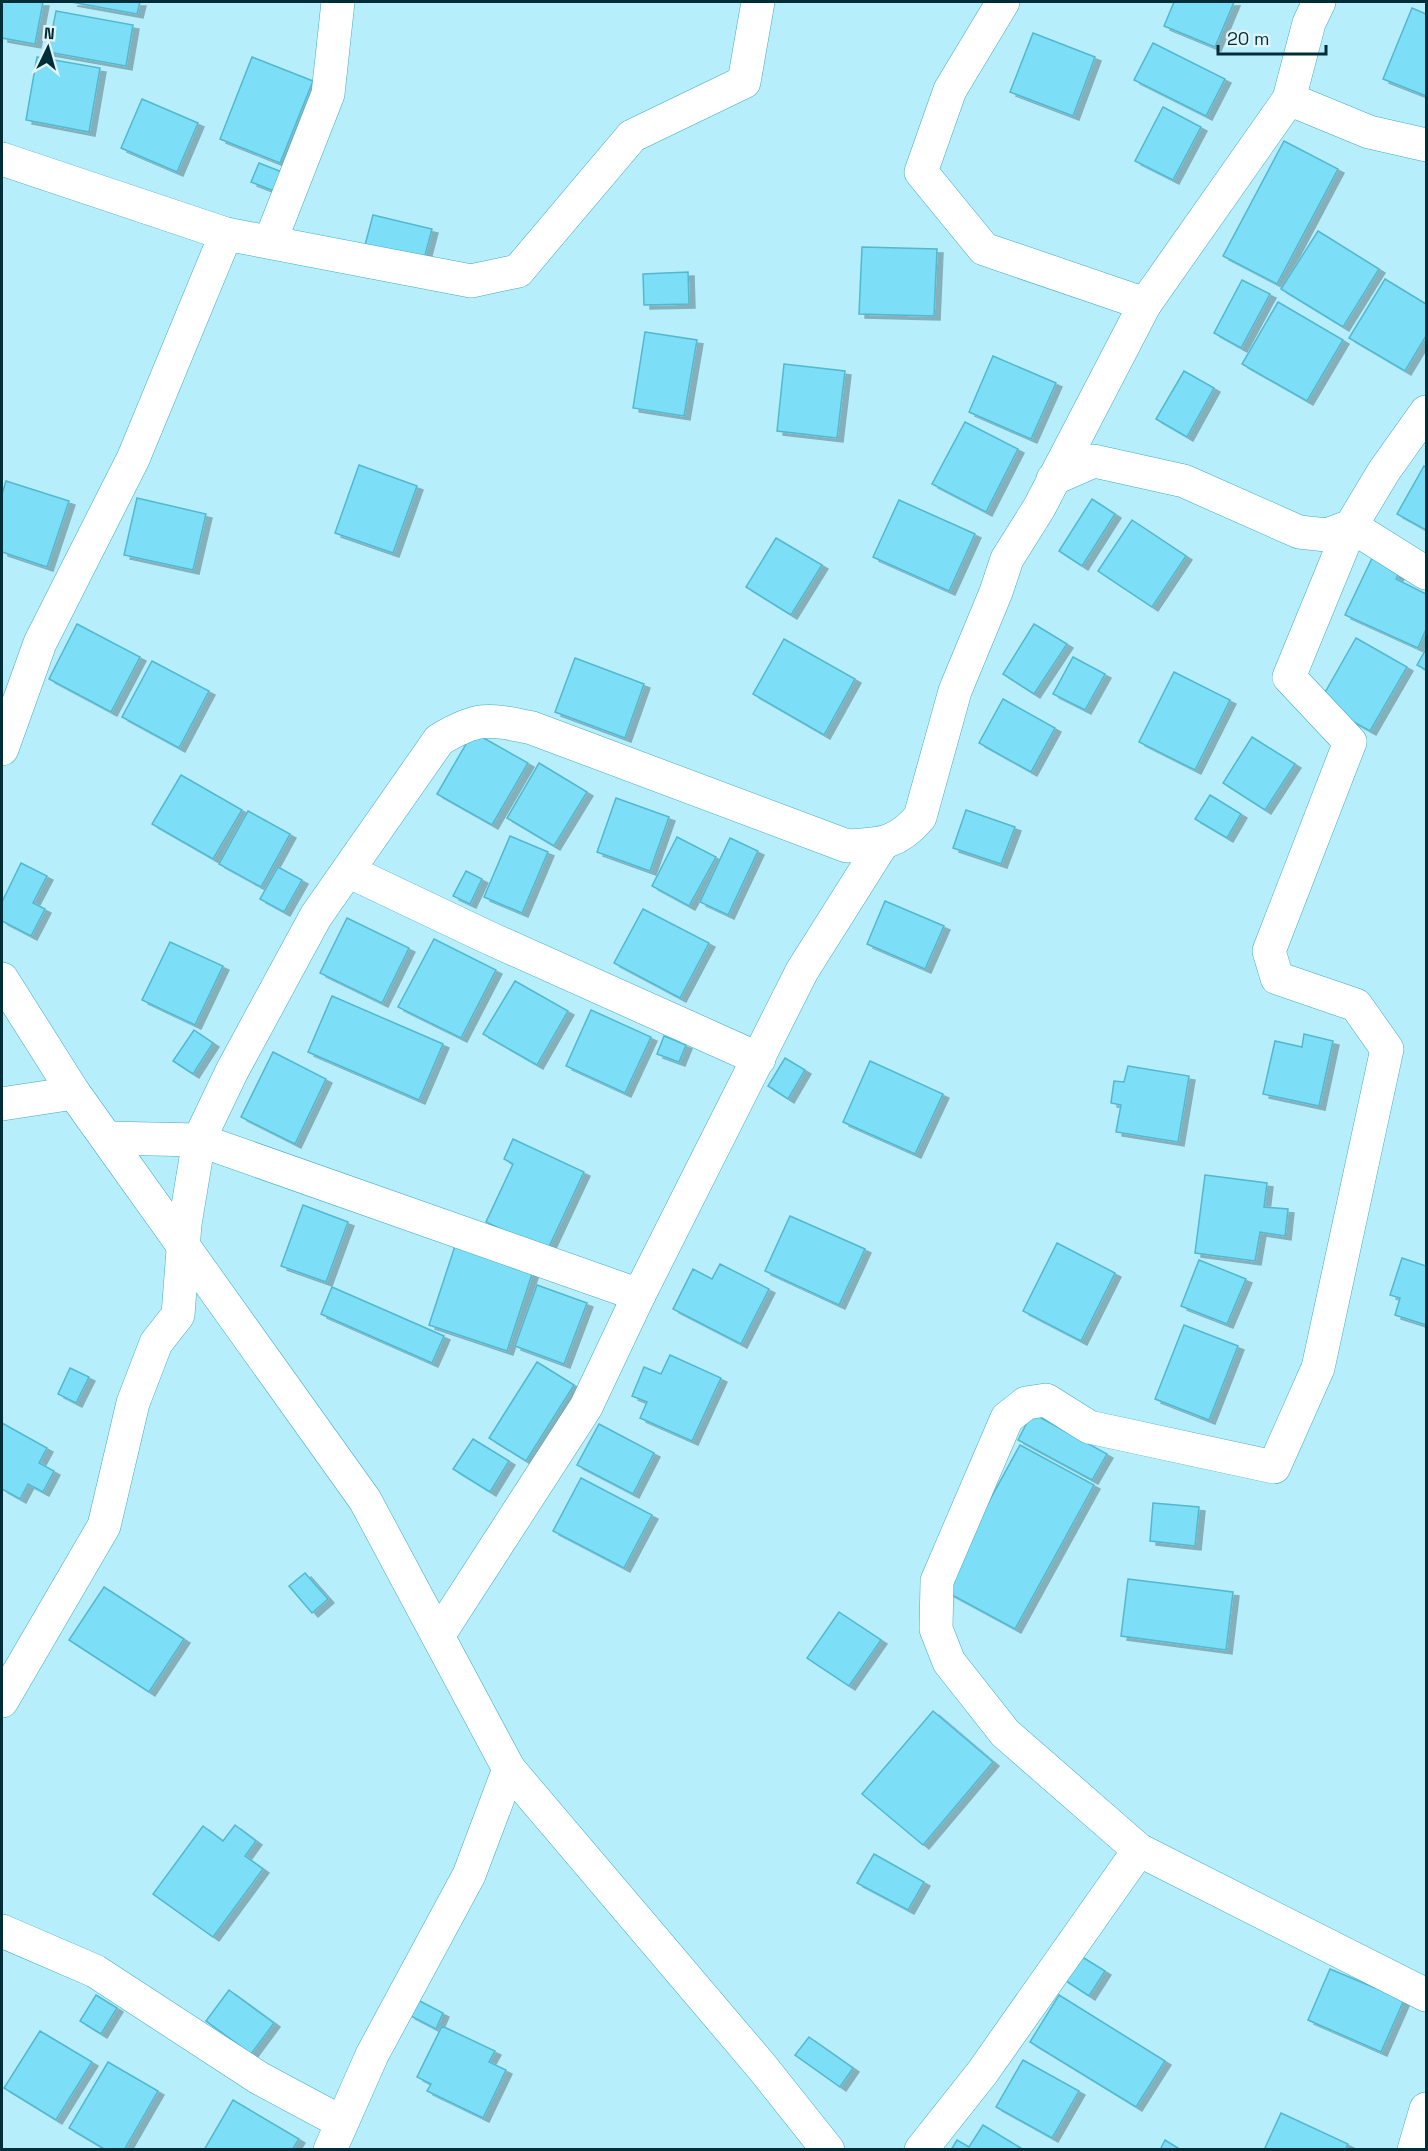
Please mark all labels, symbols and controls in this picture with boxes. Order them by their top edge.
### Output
north arrow [18,18,78,78]
scale bar [1218,18,1326,56]
text: N [43,23,56,44]
text: 20 m [1227,27,1270,50]

